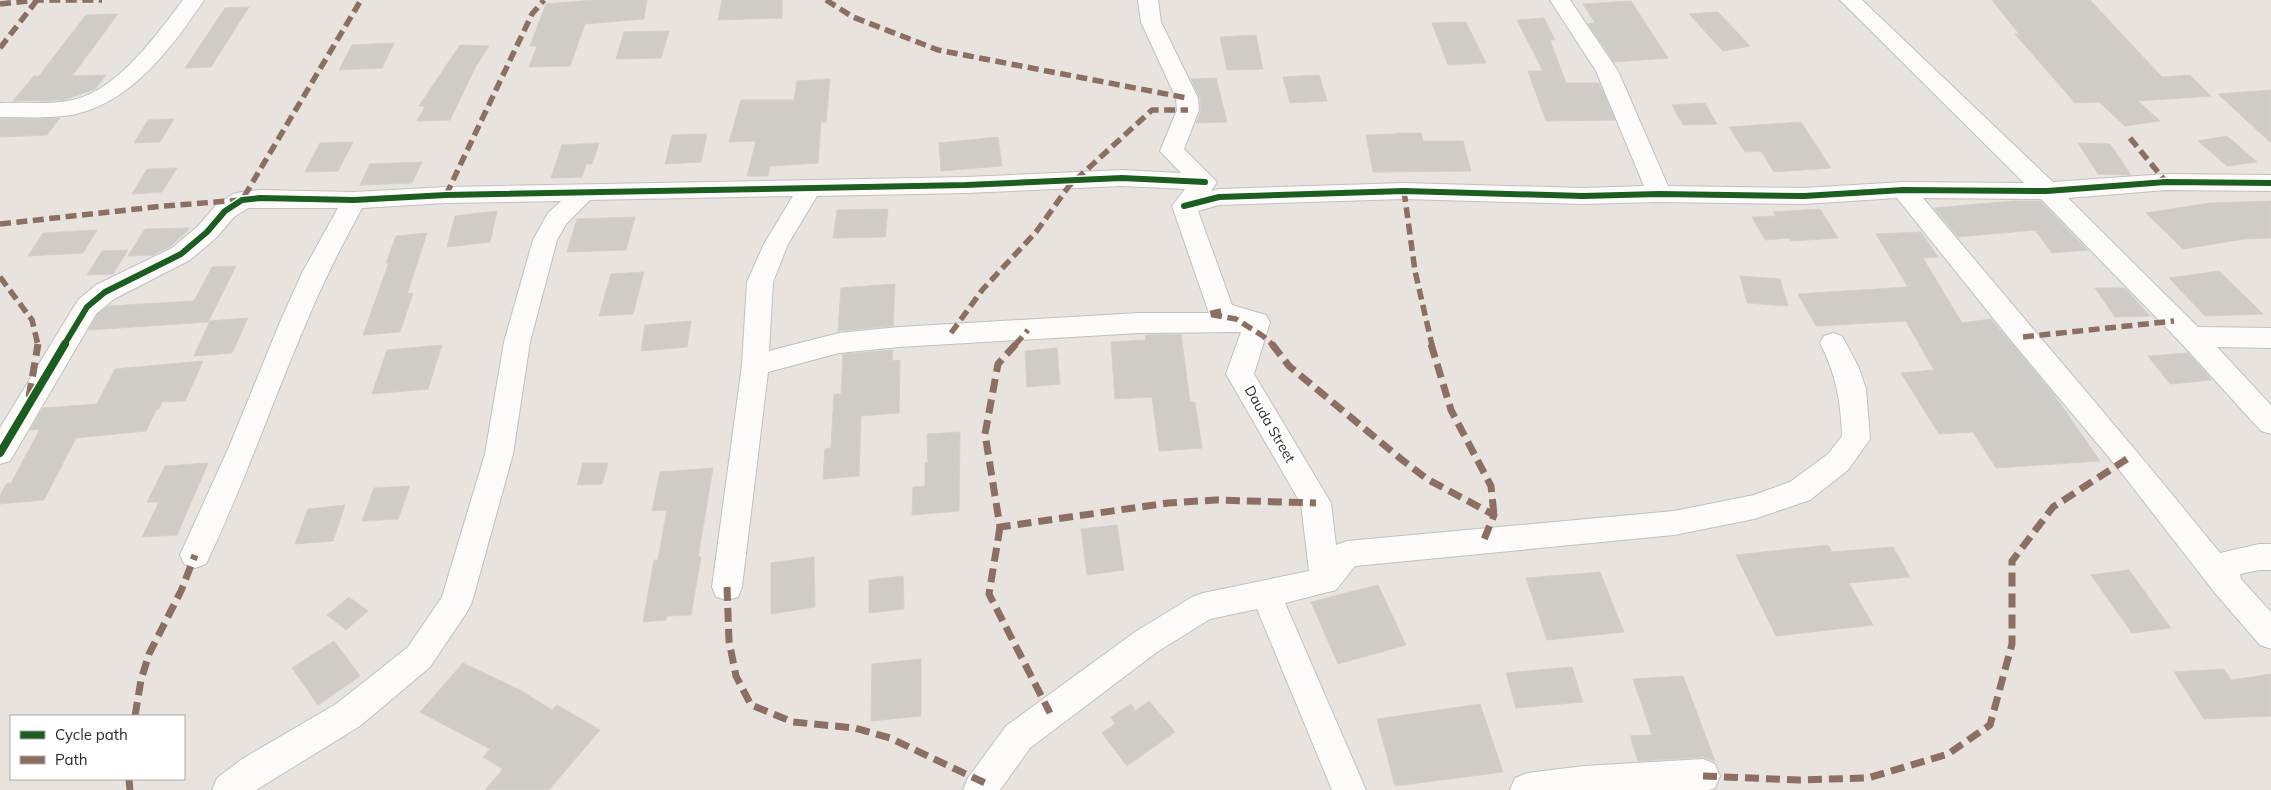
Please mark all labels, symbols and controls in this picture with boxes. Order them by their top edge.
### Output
street label: Dauda Street [1241,382,1299,466]
legend [10,715,185,780]
text: Cycle path [55,725,128,744]
text: Path [55,750,87,769]

